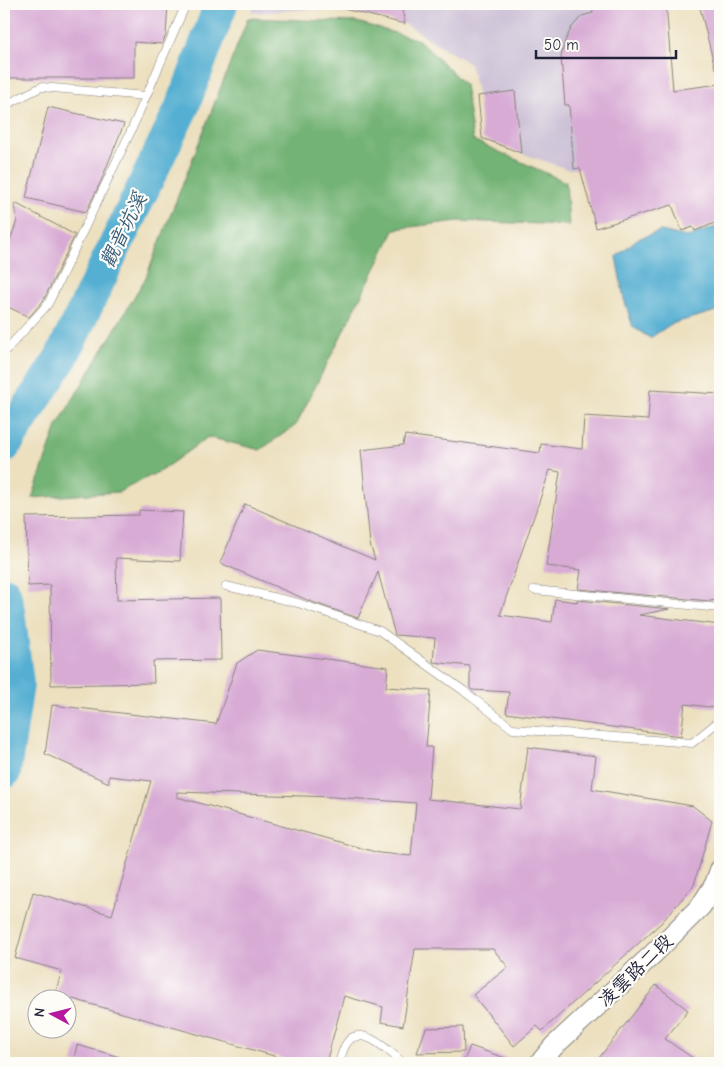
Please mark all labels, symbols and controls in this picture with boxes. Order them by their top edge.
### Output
scale bar [536,28,676,60]
text: 50 m [544,36,579,54]
water label: 觀音坑溪 [96,188,152,271]
street label: 凌雲路二段 [594,930,678,1012]
north arrow [28,990,78,1040]
text: N [31,1007,49,1018]

